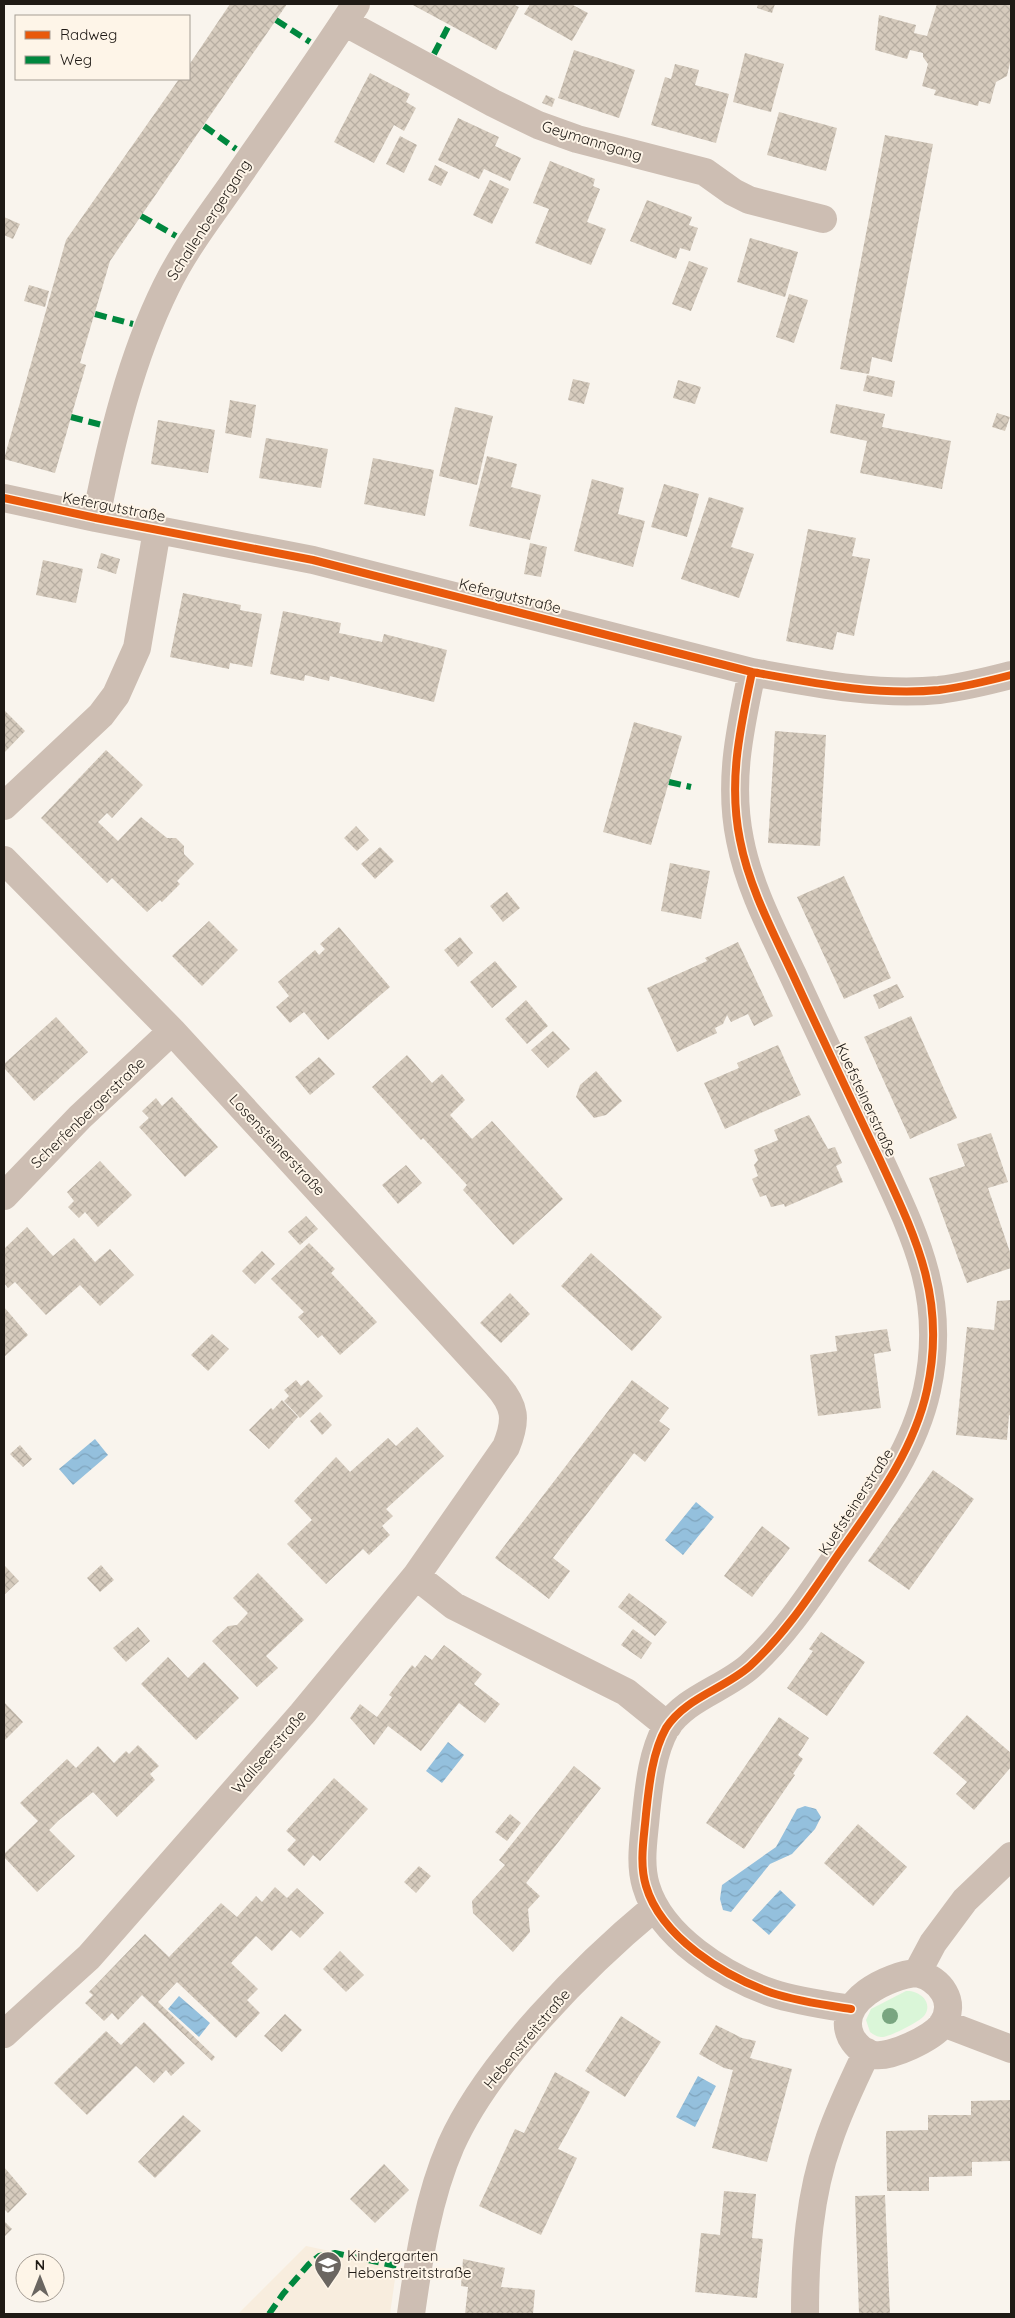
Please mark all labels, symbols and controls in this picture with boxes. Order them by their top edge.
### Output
legend [15,15,190,80]
text: Radweg [60,25,117,44]
text: Weg [60,50,92,69]
street label: Geymanngang [540,116,645,165]
street label: Schallenbergergang [162,156,255,284]
street label: Kefergutstraße [61,487,167,526]
street label: Kefergutstraße [457,574,563,617]
street label: Kuefsteinerstraße [832,1040,901,1160]
street label: Scherfenbergerstraße [26,1053,149,1172]
street label: Losensteinerstraße [225,1090,329,1199]
street label: Kuefsteinerstraße [814,1445,897,1559]
street label: Wallseerstraße [227,1706,310,1797]
street label: Hebenstreitstraße [479,1985,574,2092]
place label: Kindergarten Hebenstreitstraße [347,2246,472,2282]
school or university icon: Kindergarten Hebenstreitstraße [313,2250,343,2289]
north arrow [15,2253,65,2303]
text: N [35,2256,45,2274]

